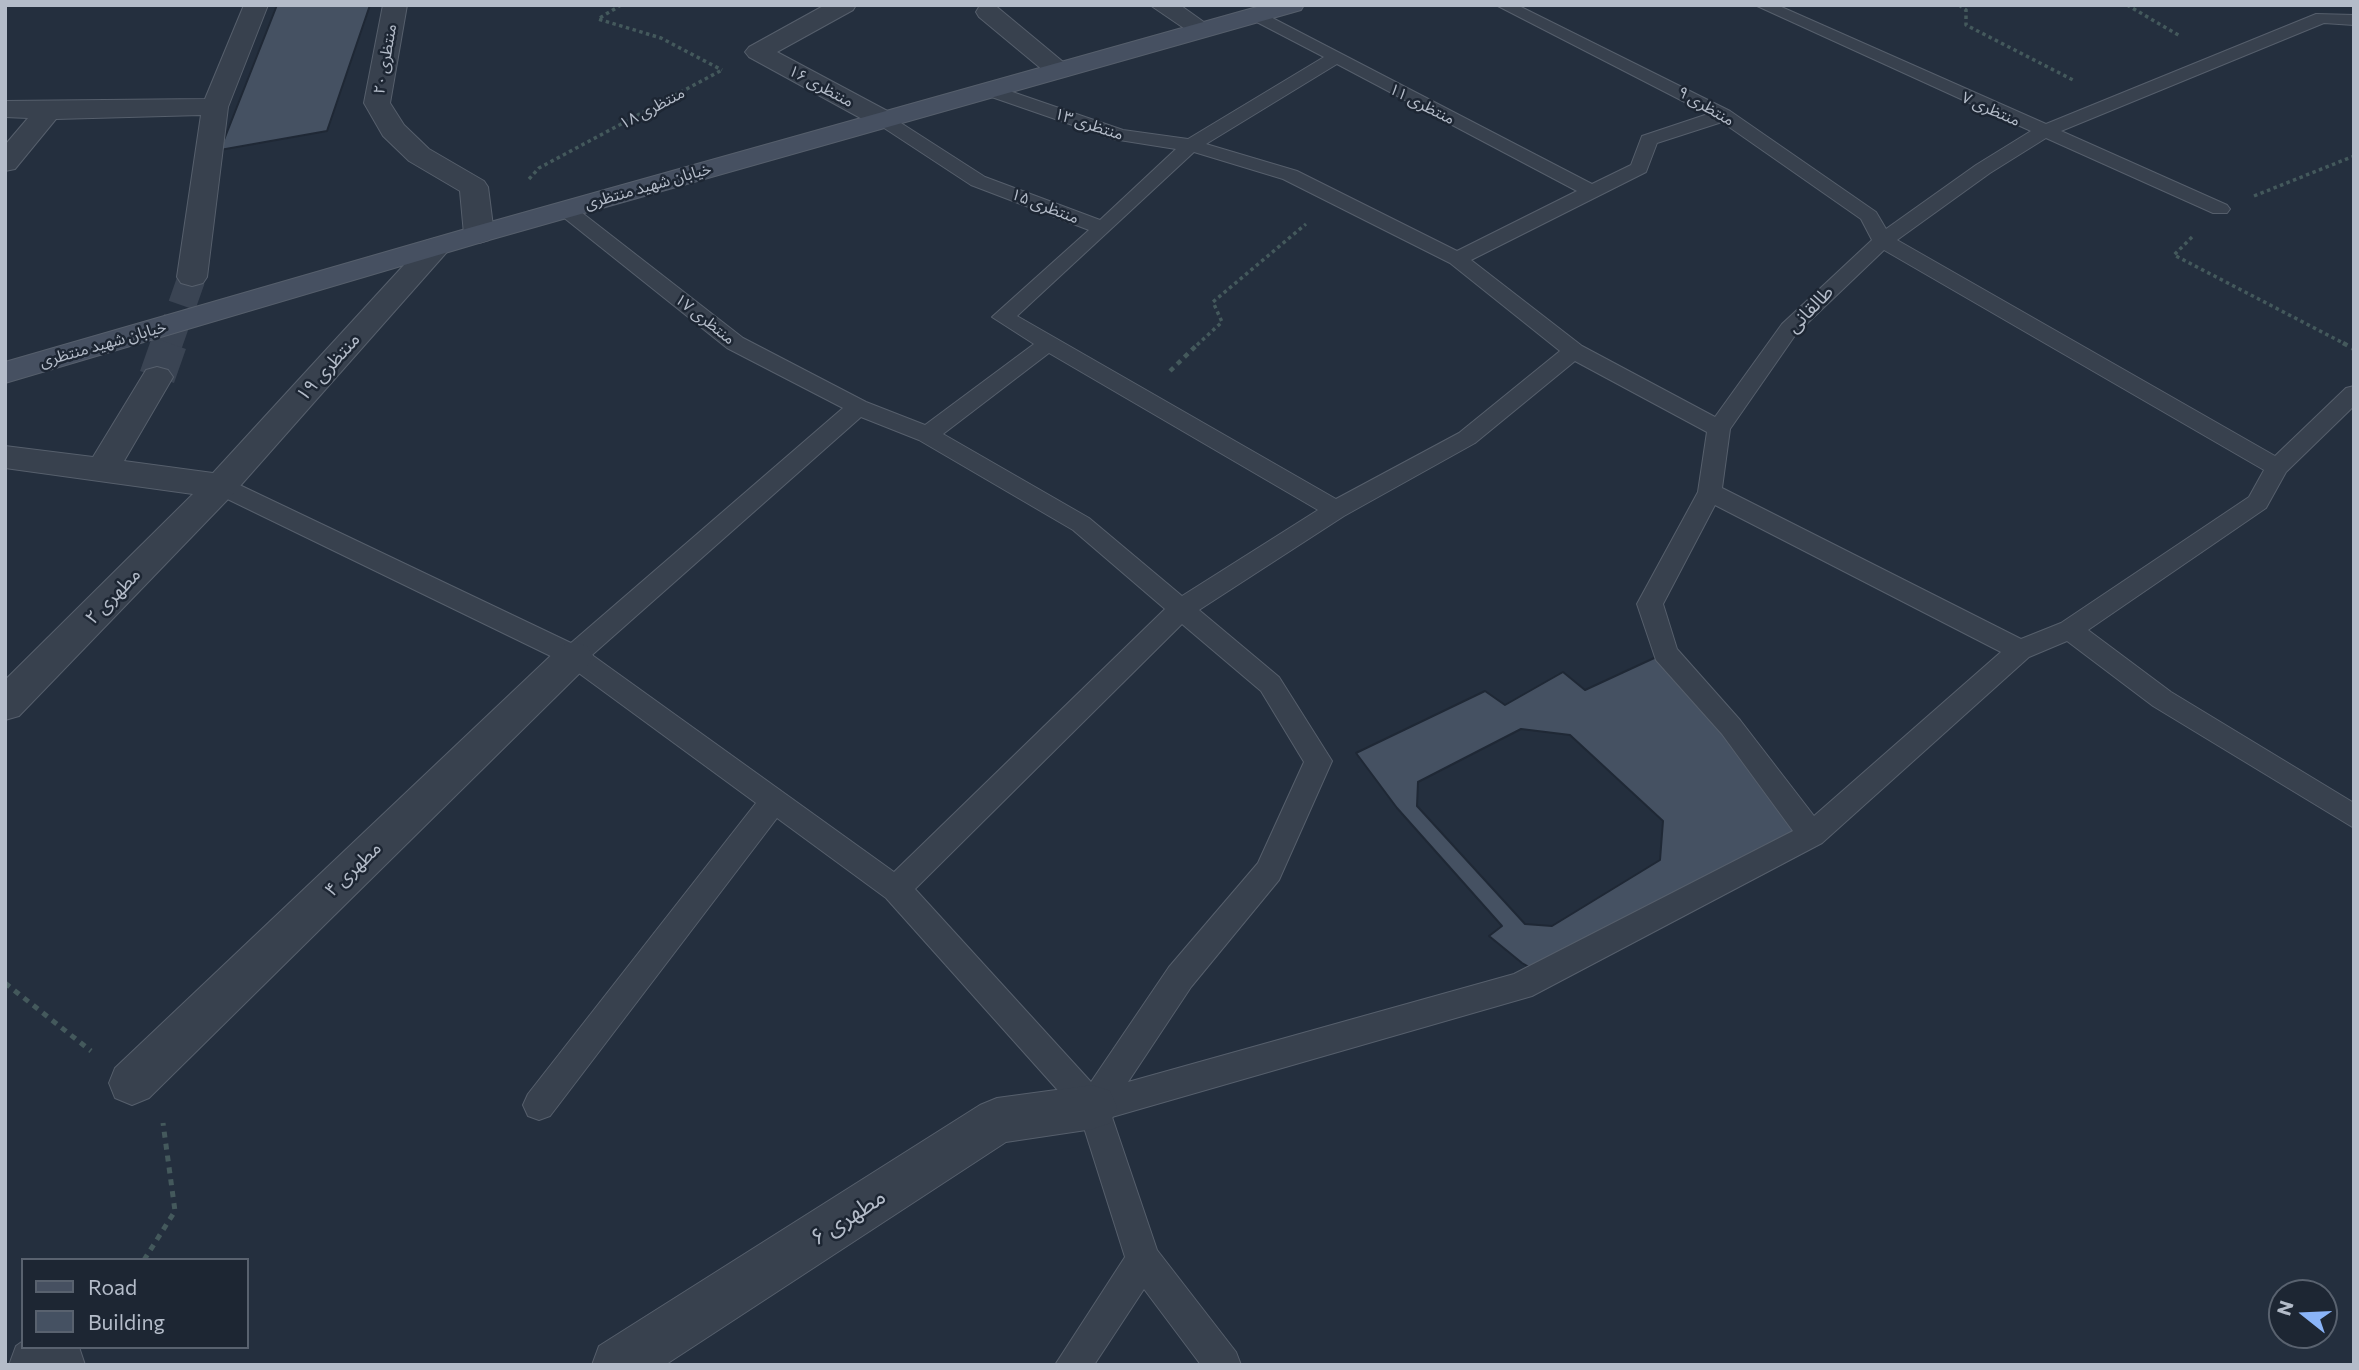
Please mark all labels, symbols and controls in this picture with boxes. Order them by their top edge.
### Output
street label: منتظری ۲۰ [369,22,401,96]
street label: منتظری ۱۶ [785,61,857,111]
street label: منتظری ۱۱ [1386,79,1458,129]
street label: منتظری ۹ [1674,82,1738,130]
street label: منتظری ۱۸ [616,83,688,133]
street label: منتظری ۷ [1959,88,2023,130]
street label: منتظری ۱۳ [1052,104,1126,144]
street label: خیابان شهید منتظری [582,159,714,213]
street label: منتظری ۱۵ [1008,184,1082,228]
street label: طالقانی [1782,280,1838,338]
street label: منتظری ۱۷ [671,290,739,348]
street label: خیابان شهید منتظری [37,317,169,371]
street label: منتظری ۱۹ [291,328,365,406]
street label: مطهری ۲ [81,563,145,629]
street label: مطهری ۴ [320,837,386,901]
street label: مطهری ۶ [805,1182,891,1252]
legend [21,1258,248,1349]
text: Road [88,1274,137,1299]
north arrow [2268,1279,2338,1349]
text: N [2271,1298,2298,1318]
text: Building [88,1309,165,1334]

